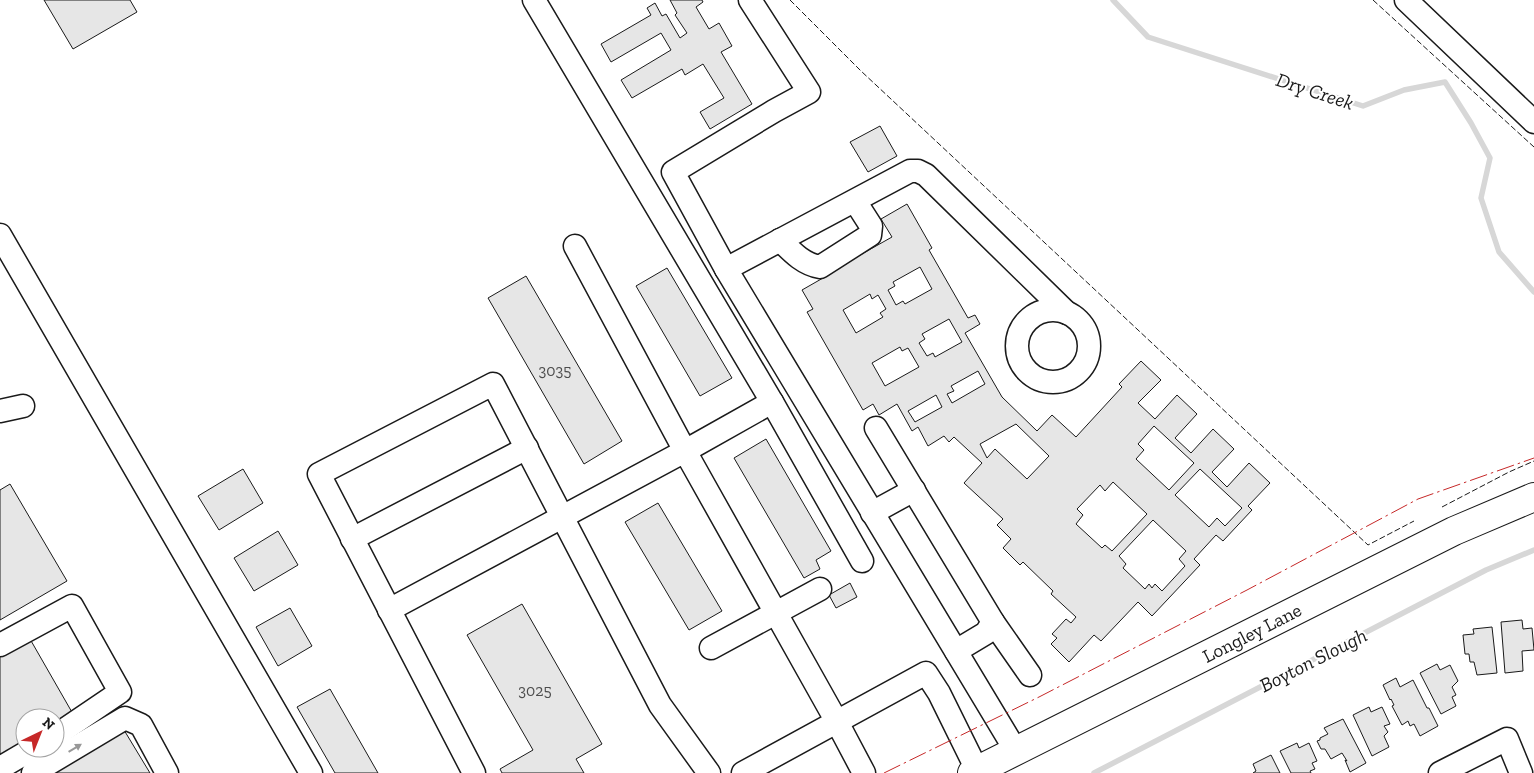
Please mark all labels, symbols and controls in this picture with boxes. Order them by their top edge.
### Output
water label: Dry Creek [1273,67,1357,115]
house number: 3035 [538,361,572,380]
street label: Longley Lane [1199,598,1305,668]
water label: Boyton Slough [1255,623,1371,697]
house number: 3025 [518,681,552,700]
north arrow [15,708,65,758]
text: N [39,714,58,734]
one-way arrow [69,743,82,752]

